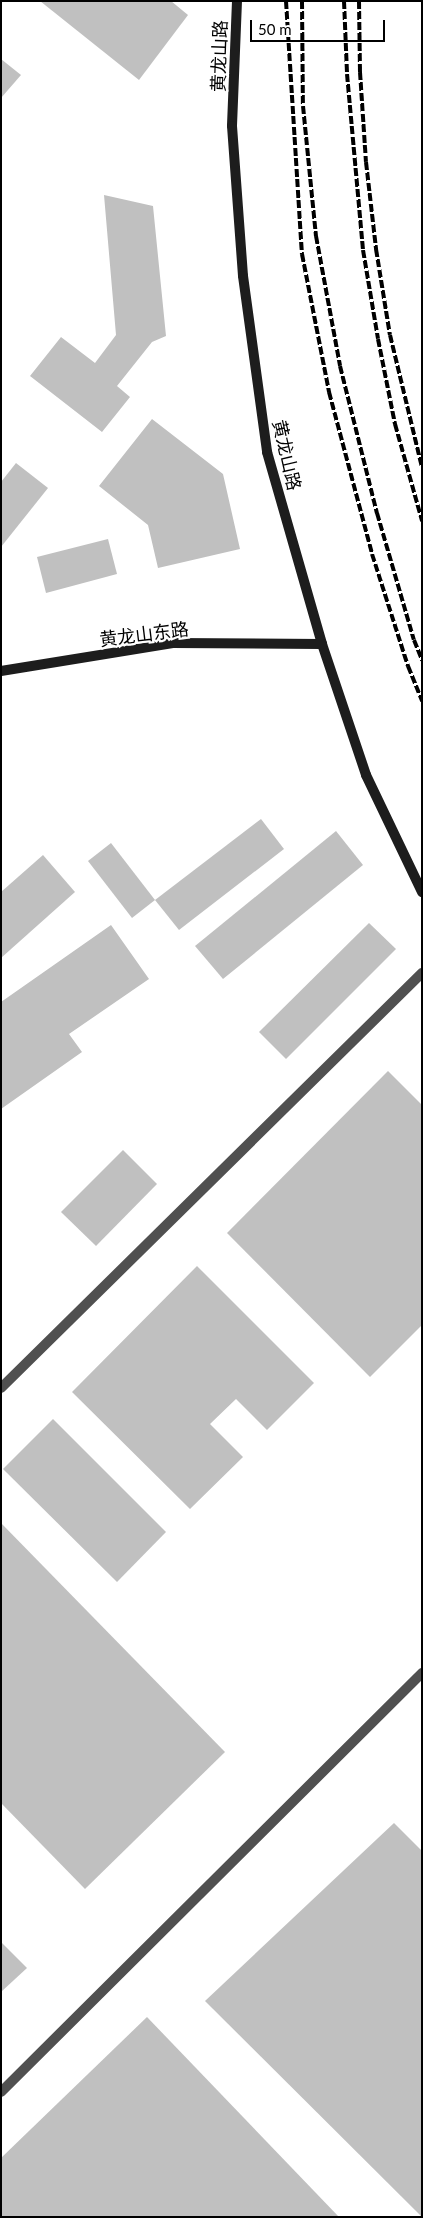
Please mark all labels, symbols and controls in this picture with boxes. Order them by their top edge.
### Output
scale bar [253,10,388,42]
street label: 黄龙山路 [207,20,231,92]
text: 50 m [258,20,292,38]
street label: 黄龙山路 [268,417,306,493]
street label: 黄龙山东路 [98,618,190,650]

